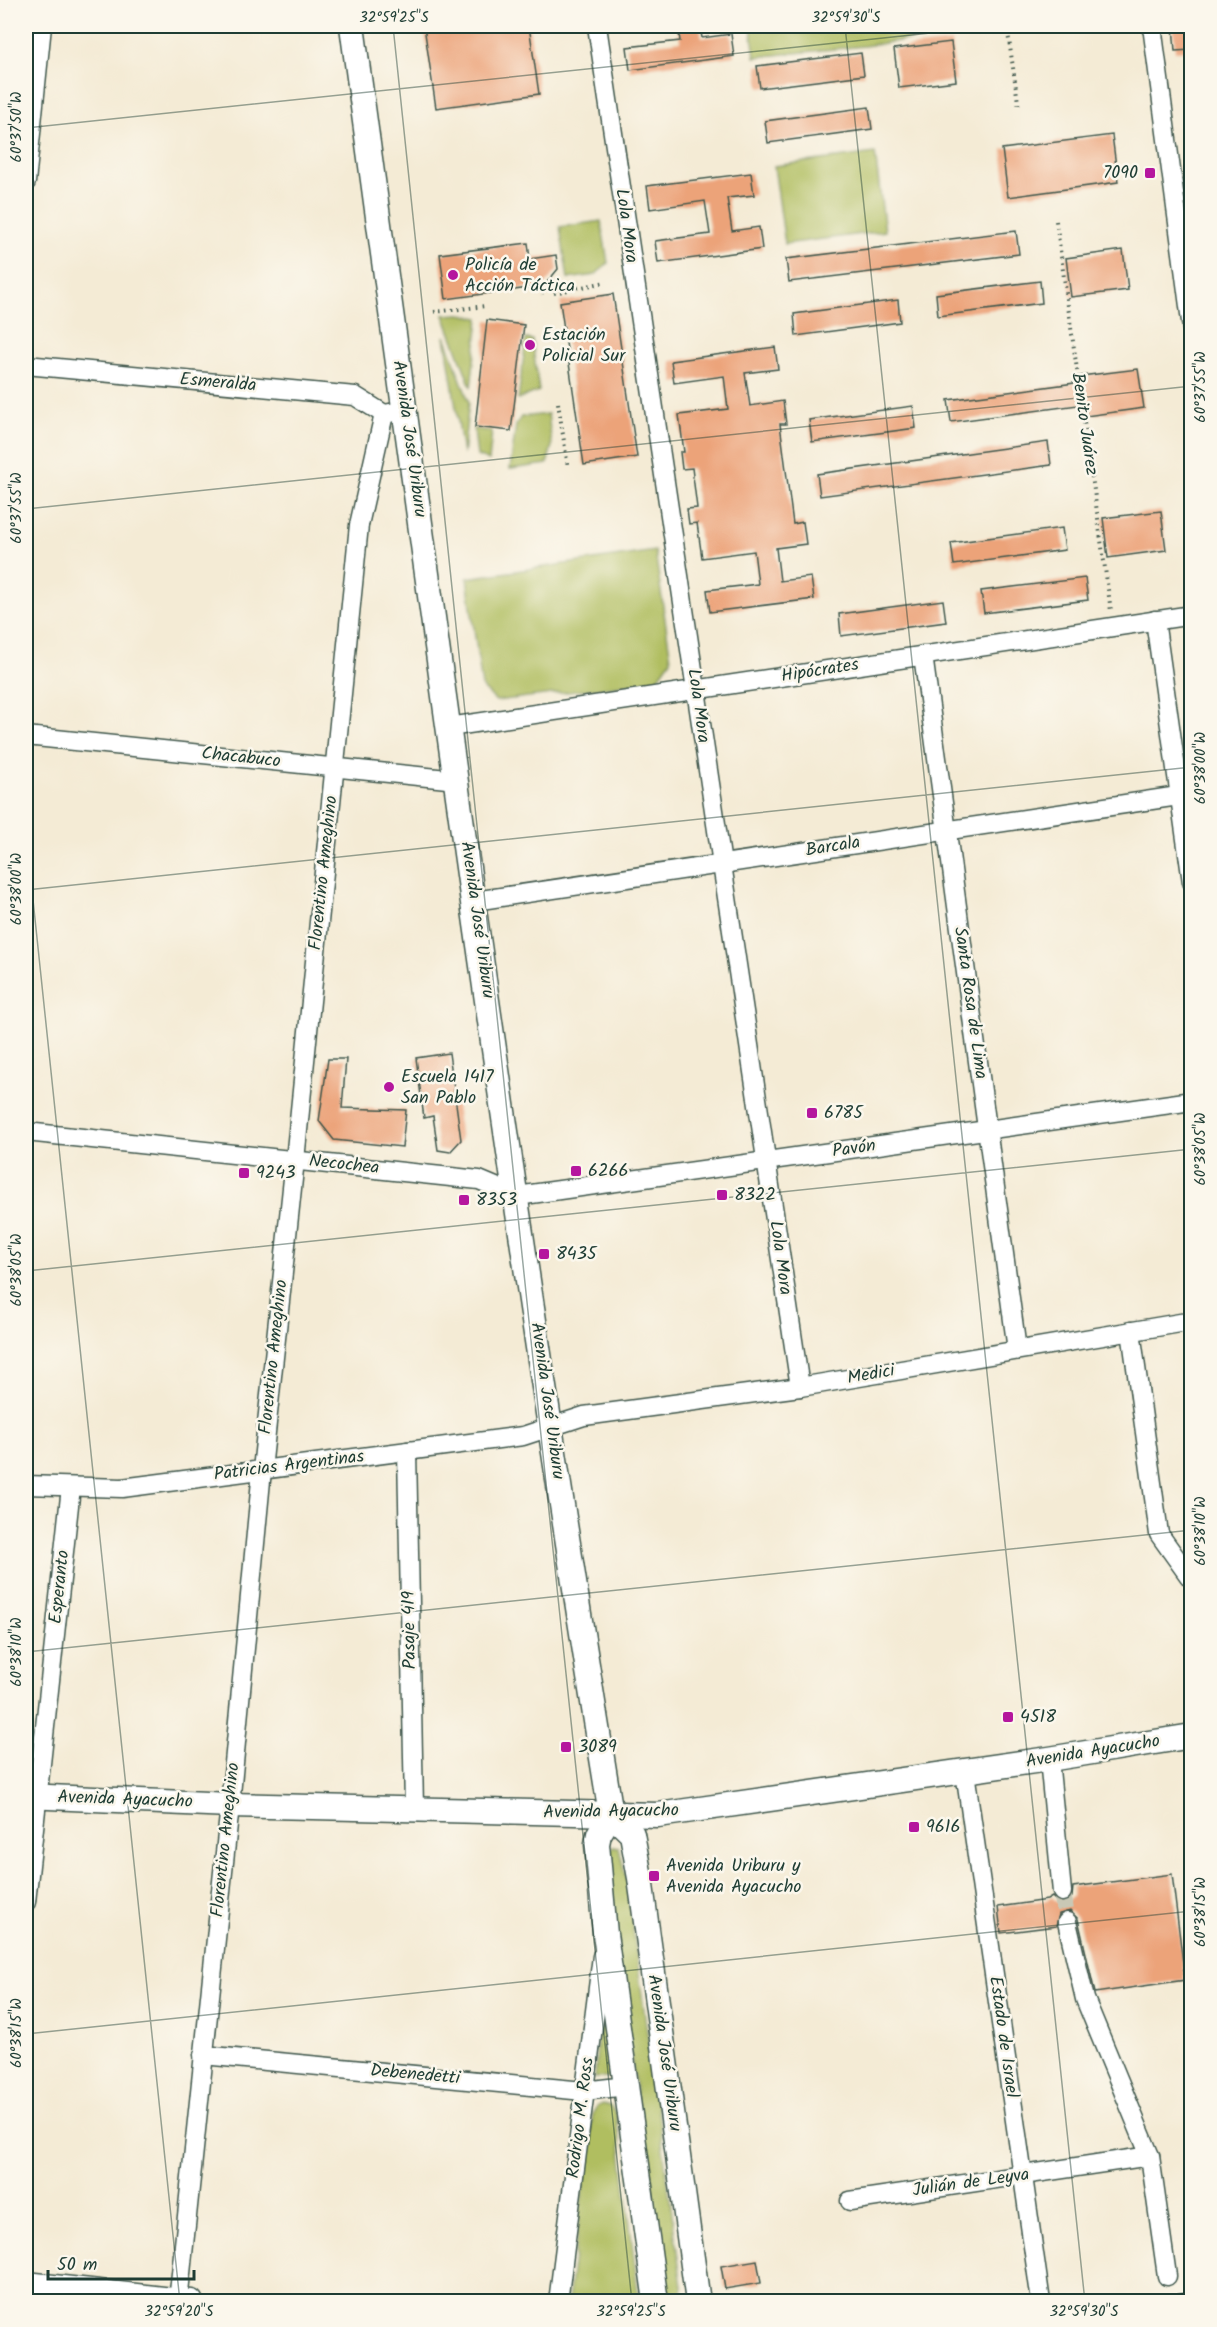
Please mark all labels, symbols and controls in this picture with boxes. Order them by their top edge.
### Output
text: 32°59'25"S [359,6,429,30]
text: 32°59'30"S [812,6,880,30]
text: 60°37'50"W [5,91,29,162]
place label: 7090 [1103,159,1138,188]
marker: 7090 [1143,166,1157,180]
street label: Lola Mora [606,187,646,265]
place label: Policía de Acción Táctica [465,251,575,301]
marker: Policía de Acción Táctica [446,268,460,282]
place label: Estación Policial Sur [542,321,626,371]
marker: Estación Policial Sur [523,338,537,352]
text: 60°37'55"W [1189,351,1213,423]
street label: Avenida José Uriburu [384,359,434,520]
street label: Esmeralda [178,365,258,401]
street label: Benito Juárez [1062,371,1106,477]
text: 60°37'55"W [5,472,29,544]
street label: Hipócrates [779,651,861,691]
street label: Lola Mora [678,667,718,745]
text: 60°38'00"W [1189,732,1213,804]
street label: Chacabuco [200,739,282,777]
street label: Florentino Ameghino [301,794,347,952]
street label: Barcala [803,828,863,866]
street label: Avenida José Uriburu [452,840,502,1001]
text: 60°38'00"W [5,853,29,925]
street label: Santa Rosa de Lima [945,925,995,1081]
place label: Escuela 1417 San Pablo [401,1063,494,1113]
marker: Escuela 1417 San Pablo [382,1080,396,1094]
place label: 6785 [824,1099,864,1128]
marker: 6785 [805,1106,819,1120]
text: 60°38'05"W [1189,1112,1213,1185]
street label: Pavón [830,1132,878,1166]
street label: Necochea [307,1147,381,1183]
place label: 6266 [588,1157,628,1186]
place label: 9243 [256,1159,295,1188]
marker: 6266 [569,1164,583,1178]
marker: 9243 [237,1166,251,1180]
place label: 8322 [734,1181,776,1210]
place label: 8353 [476,1186,517,1215]
marker: 8322 [715,1188,729,1202]
marker: 8353 [457,1193,471,1207]
street label: Lola Mora [760,1219,800,1297]
text: 60°38'05"W [5,1233,29,1306]
place label: 8435 [556,1240,598,1269]
marker: 8435 [537,1247,551,1261]
street label: Florentino Ameghino [251,1278,297,1436]
street label: Avenida José Uriburu [522,1321,572,1482]
street label: Medici [845,1356,898,1393]
street label: Patricias Argentinas [212,1442,366,1490]
text: 60°38'10"W [1189,1496,1213,1566]
street label: Esperanto [42,1549,78,1625]
street label: Pasaje 419 [395,1590,425,1670]
text: 60°38'10"W [5,1617,29,1687]
place label: 4518 [1020,1703,1056,1732]
marker: 4518 [1001,1710,1015,1724]
street label: Avenida Ayacucho [1024,1727,1162,1777]
place label: 3089 [578,1733,617,1762]
marker: 3089 [559,1740,573,1754]
street label: Florentino Ameghino [203,1761,249,1919]
street label: Avenida Ayacucho [57,1783,193,1817]
street label: Avenida Ayacucho [543,1796,679,1828]
place label: 9616 [926,1813,960,1842]
marker: 9616 [907,1820,921,1834]
place label: Avenida Uriburu y Avenida Ayacucho [666,1852,801,1902]
marker: Avenida Uriburu y Avenida Ayacucho [647,1869,661,1883]
text: 60°38'15"W [1189,1877,1213,1947]
street label: Avenida José Uriburu [639,1973,689,2134]
street label: Estado de Israel [980,1974,1026,2100]
text: 60°38'15"W [5,1998,29,2068]
street label: Rodrigo M. Ross [559,2056,603,2180]
street label: Debenedetti [369,2057,462,2093]
street label: Julián de Leyva [911,2160,1031,2206]
scale bar [48,2243,194,2281]
text: 50 m [57,2251,97,2280]
text: 32°59'20"S [144,2300,214,2324]
text: 32°59'25"S [596,2300,666,2324]
text: 32°59'30"S [1050,2300,1118,2324]

